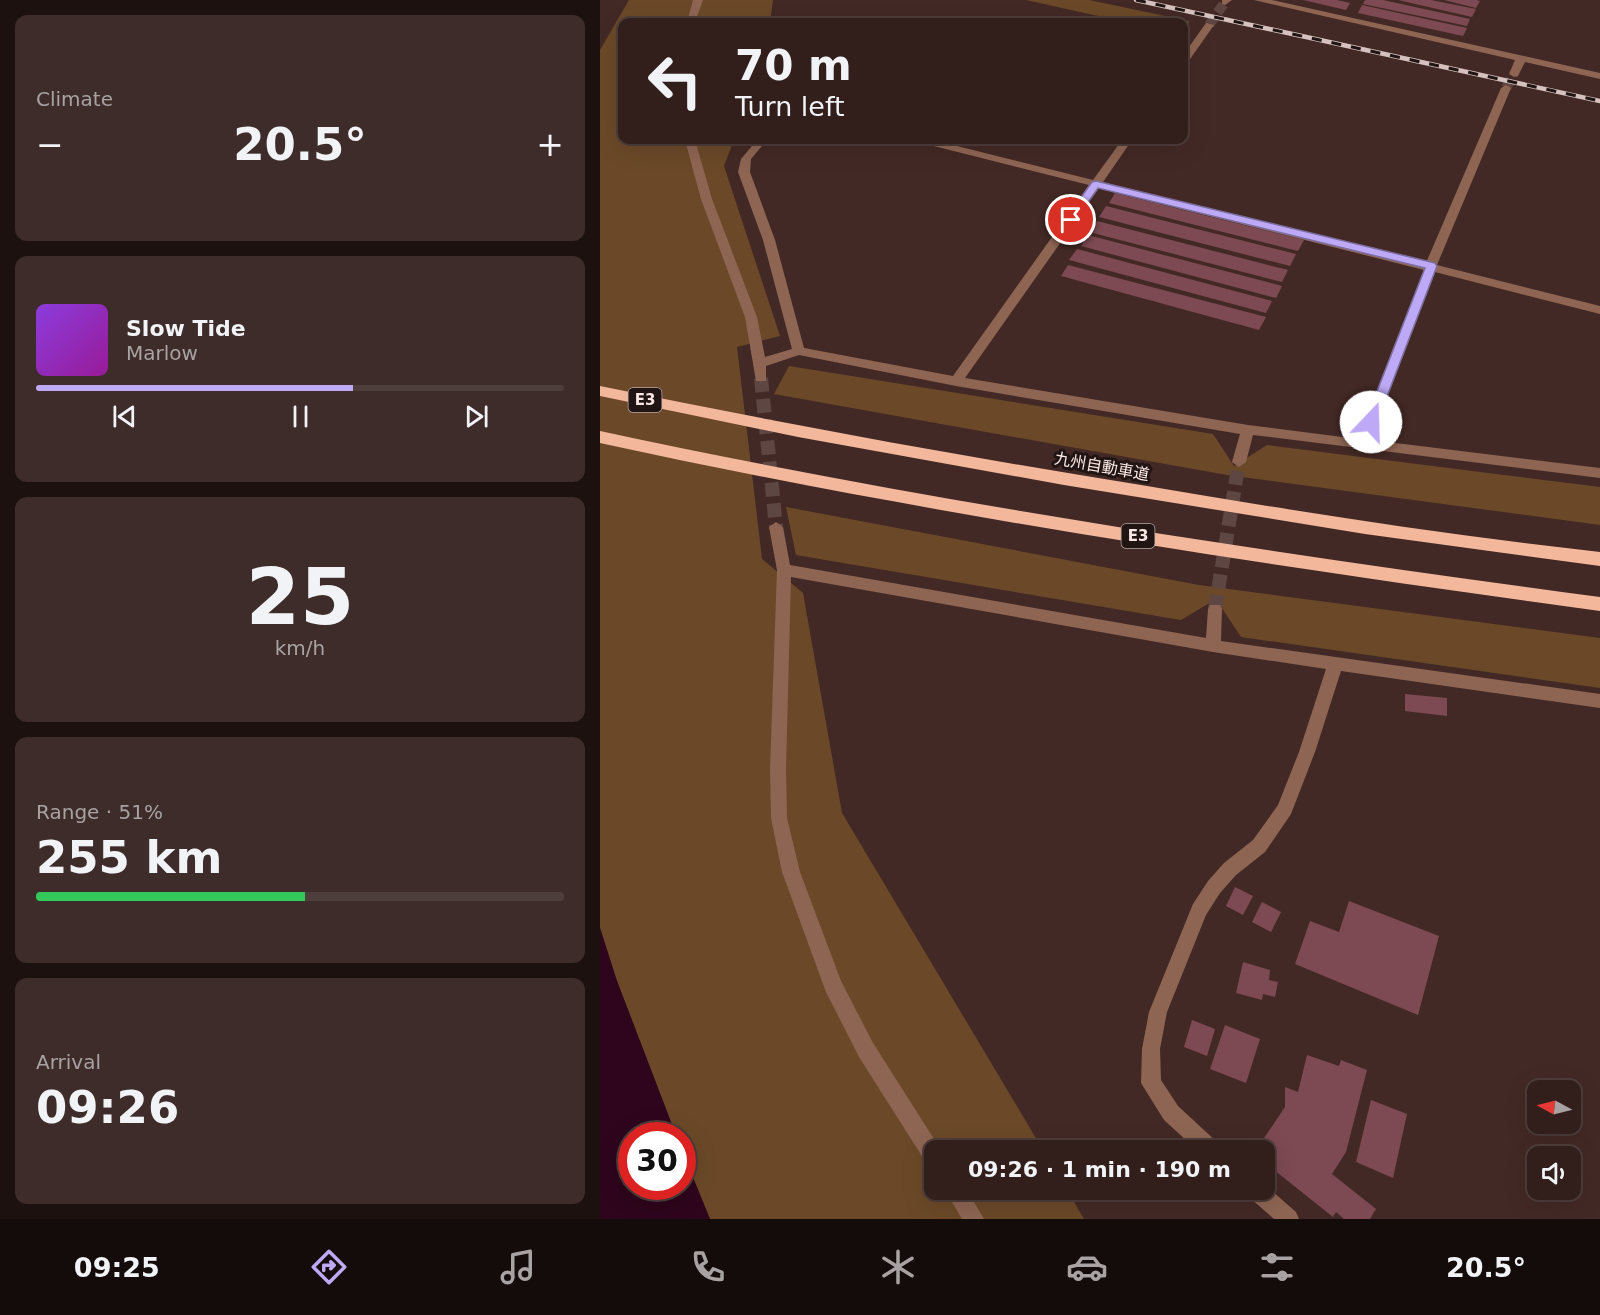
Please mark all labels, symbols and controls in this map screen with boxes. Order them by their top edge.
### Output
text: 70 m [735,41,852,90]
icon: left [636,42,714,120]
text: Climate [36,87,113,111]
text: Turn left [735,91,845,122]
text: 20.5° [233,118,367,171]
text: − [36,125,64,164]
text: + [536,125,564,164]
pin [1045,194,1096,245]
icon: arrive [1054,203,1087,236]
text: Slow Tide [126,316,246,341]
text: Marlow [126,341,198,365]
road number: E3 [628,388,662,412]
position arrow [1339,390,1403,454]
icon: previous [108,400,141,433]
icon: pause [284,400,317,433]
icon: next [460,400,493,433]
street label: 九州自動車道 [1053,449,1151,484]
road number: E3 [1122,524,1154,548]
text: 25 [246,552,354,642]
text: km/h [275,636,325,660]
text: Range · 51% [36,800,163,824]
text: 255 km [36,831,222,884]
text: Arrival [36,1050,101,1074]
north arrow [1527,1080,1581,1134]
map controls [1527,1080,1581,1200]
text: 09:26 [36,1081,179,1134]
speed limit sign: 30 [618,1122,696,1200]
button: sound [1527,1146,1581,1200]
text: 09:26 · 1 min · 190 m [968,1157,1231,1182]
icon: directions [308,1246,350,1288]
icon: music [497,1246,539,1288]
icon: phone [687,1246,729,1288]
icon: climate [877,1246,919,1288]
icon: car [1066,1246,1108,1288]
icon: filters [1256,1246,1298,1288]
text: 09:25 [74,1252,160,1283]
text: 20.5° [1446,1252,1526,1283]

